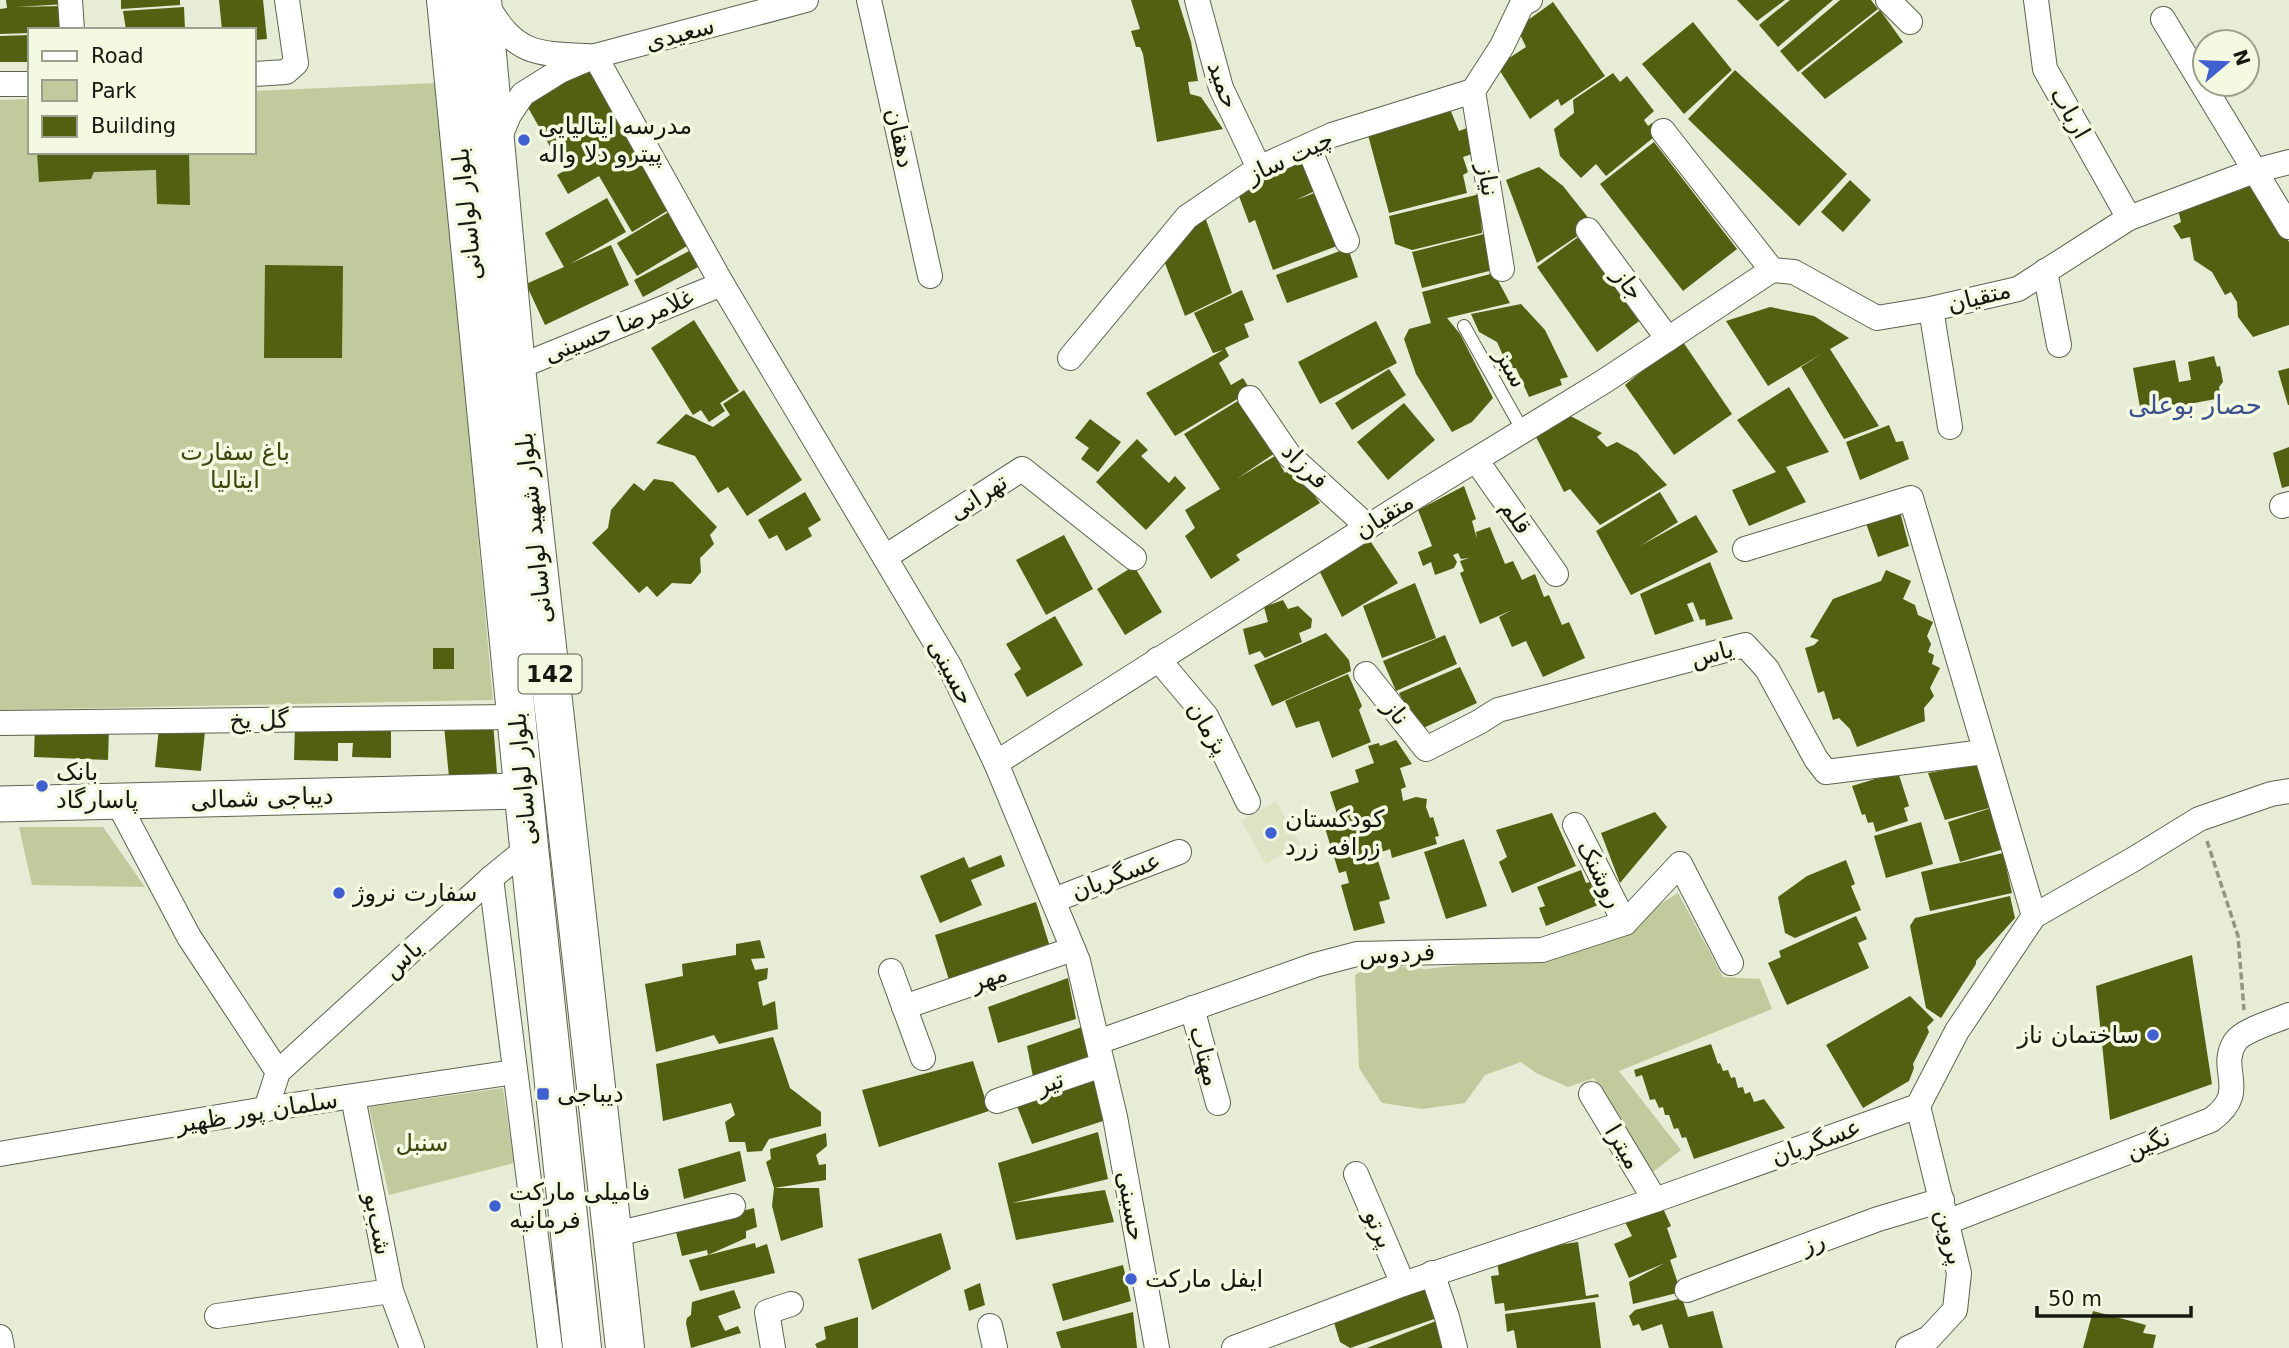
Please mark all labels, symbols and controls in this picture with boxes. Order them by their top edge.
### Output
street label: سعیدی [642,11,718,57]
legend [28,28,256,154]
north arrow [2191,28,2261,98]
text: Road [91,44,144,68]
text: N [2229,46,2255,69]
street label: حمید [1202,57,1244,113]
text: Park [91,79,137,103]
street label: ارباب [2044,82,2096,144]
street label: دهقان [880,105,920,171]
place label: مدرسه ایتالیایی پیترو دلا واله [538,112,692,168]
text: Building [91,114,176,138]
street label: چیت ساز [1241,125,1338,190]
marker: مدرسه ایتالیایی پیترو دلا واله [516,132,532,148]
street label: بلوار لواسانی [446,146,488,282]
street label: نیاز [1471,161,1504,198]
street label: جاز [1606,261,1649,306]
street label: متقیان [1944,276,2014,318]
street label: غلامرضا حسینی [540,283,698,369]
street label: سبز [1488,343,1533,393]
district label: حصار بوعلی [2128,390,2262,421]
street label: بلوار شهید لواسانی [510,431,558,625]
street label: فرزاد [1276,437,1334,495]
park label: باغ سفارت ایتالیا [180,438,290,494]
street label: تهرانی [943,468,1013,526]
street label: متقیان [1349,487,1419,545]
street label: قلم [1494,494,1538,540]
street label: حسینی [922,634,980,710]
street label: یاس [1687,635,1737,673]
road number: 142 [518,654,582,694]
street label: ناز [1376,692,1415,731]
street label: پژمان [1181,696,1235,760]
street label: گل یخ [229,705,290,735]
street label: بلوار لواسانی [503,711,543,847]
place label: بانک پاسارگاد [56,758,138,814]
marker: بانک پاسارگاد [34,778,50,794]
street label: دیباجی شمالی [190,782,334,814]
place label: کودکستان زرافه زرد [1285,805,1385,861]
marker: کودکستان زرافه زرد [1263,825,1279,841]
street label: روشنک [1571,836,1629,912]
street label: عسگریان [1067,846,1165,906]
place label: سفارت نروژ [352,879,477,907]
marker: سفارت نروژ [331,885,347,901]
street label: یاس [378,934,428,984]
street label: فردوس [1358,938,1436,970]
street label: مهر [966,959,1011,998]
place label: ساختمان ناز [2016,1021,2139,1049]
street label: مهتاب [1184,1023,1226,1089]
marker: ساختمان ناز [2145,1027,2161,1043]
street label: تیر [1032,1065,1067,1101]
place label: دیباجی [557,1080,624,1108]
street label: سلمان پور ظهیر [173,1085,340,1139]
marker: دیباجی [535,1086,551,1102]
street label: عسگریان [1767,1113,1865,1171]
street label: میترا [1599,1120,1647,1174]
street label: نگین [2122,1123,2174,1165]
park label: سنبل [396,1129,448,1157]
street label: حسینی [1111,1169,1151,1243]
place label: فامیلی مارکت فرمانیه [509,1178,650,1234]
street label: شب‌بو [358,1190,398,1257]
marker: فامیلی مارکت فرمانیه [487,1198,503,1214]
street label: پرتو [1358,1205,1400,1252]
street label: پروین [1930,1206,1970,1268]
street label: رز [1796,1226,1829,1260]
place label: ایفل مارکت [1145,1265,1263,1293]
marker: ایفل مارکت [1123,1271,1139,1287]
scale bar [2037,1274,2191,1318]
text: 50 m [2048,1287,2102,1311]

